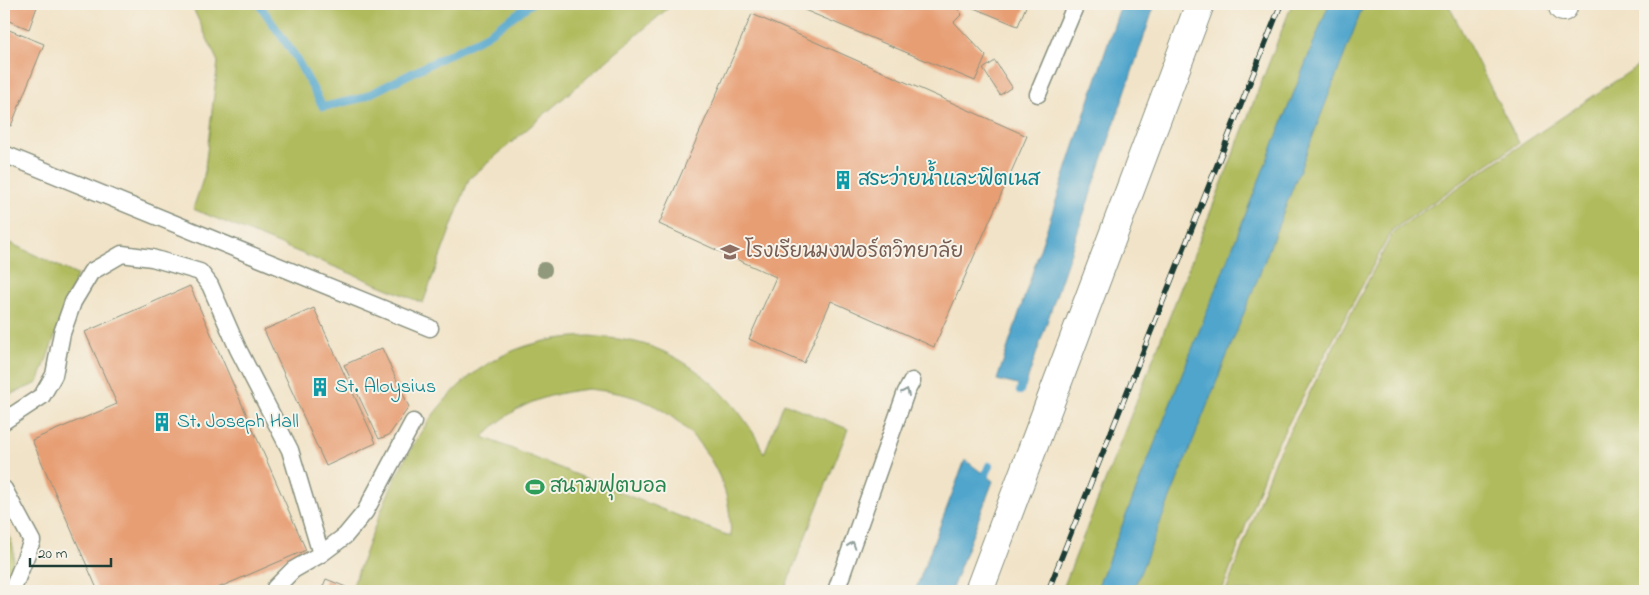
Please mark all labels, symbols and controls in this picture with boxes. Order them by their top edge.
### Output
place label: สระว่ายน้ำและฟิตเนส [858,159,1042,195]
building icon: สระว่ายน้ำและฟิตเนส [832,169,854,191]
place label: โรงเรียนมงฟอร์ตวิทยาลัย [745,237,963,267]
school or university icon: โรงเรียนมงฟอร์ตวิทยาลัย [719,241,741,263]
place label: St. Aloysius [335,373,436,402]
building icon: St. Aloysius [309,376,331,398]
one-way arrow [900,388,911,397]
place label: St. Joseph Hall [177,408,299,437]
building icon: St. Joseph Hall [151,411,173,433]
place label: สนามฟุตบอล [550,473,667,502]
sports icon: สนามฟุตบอล [524,476,546,498]
scale bar [30,535,111,567]
one-way arrow [846,541,856,550]
text: 20 m [38,543,68,565]

